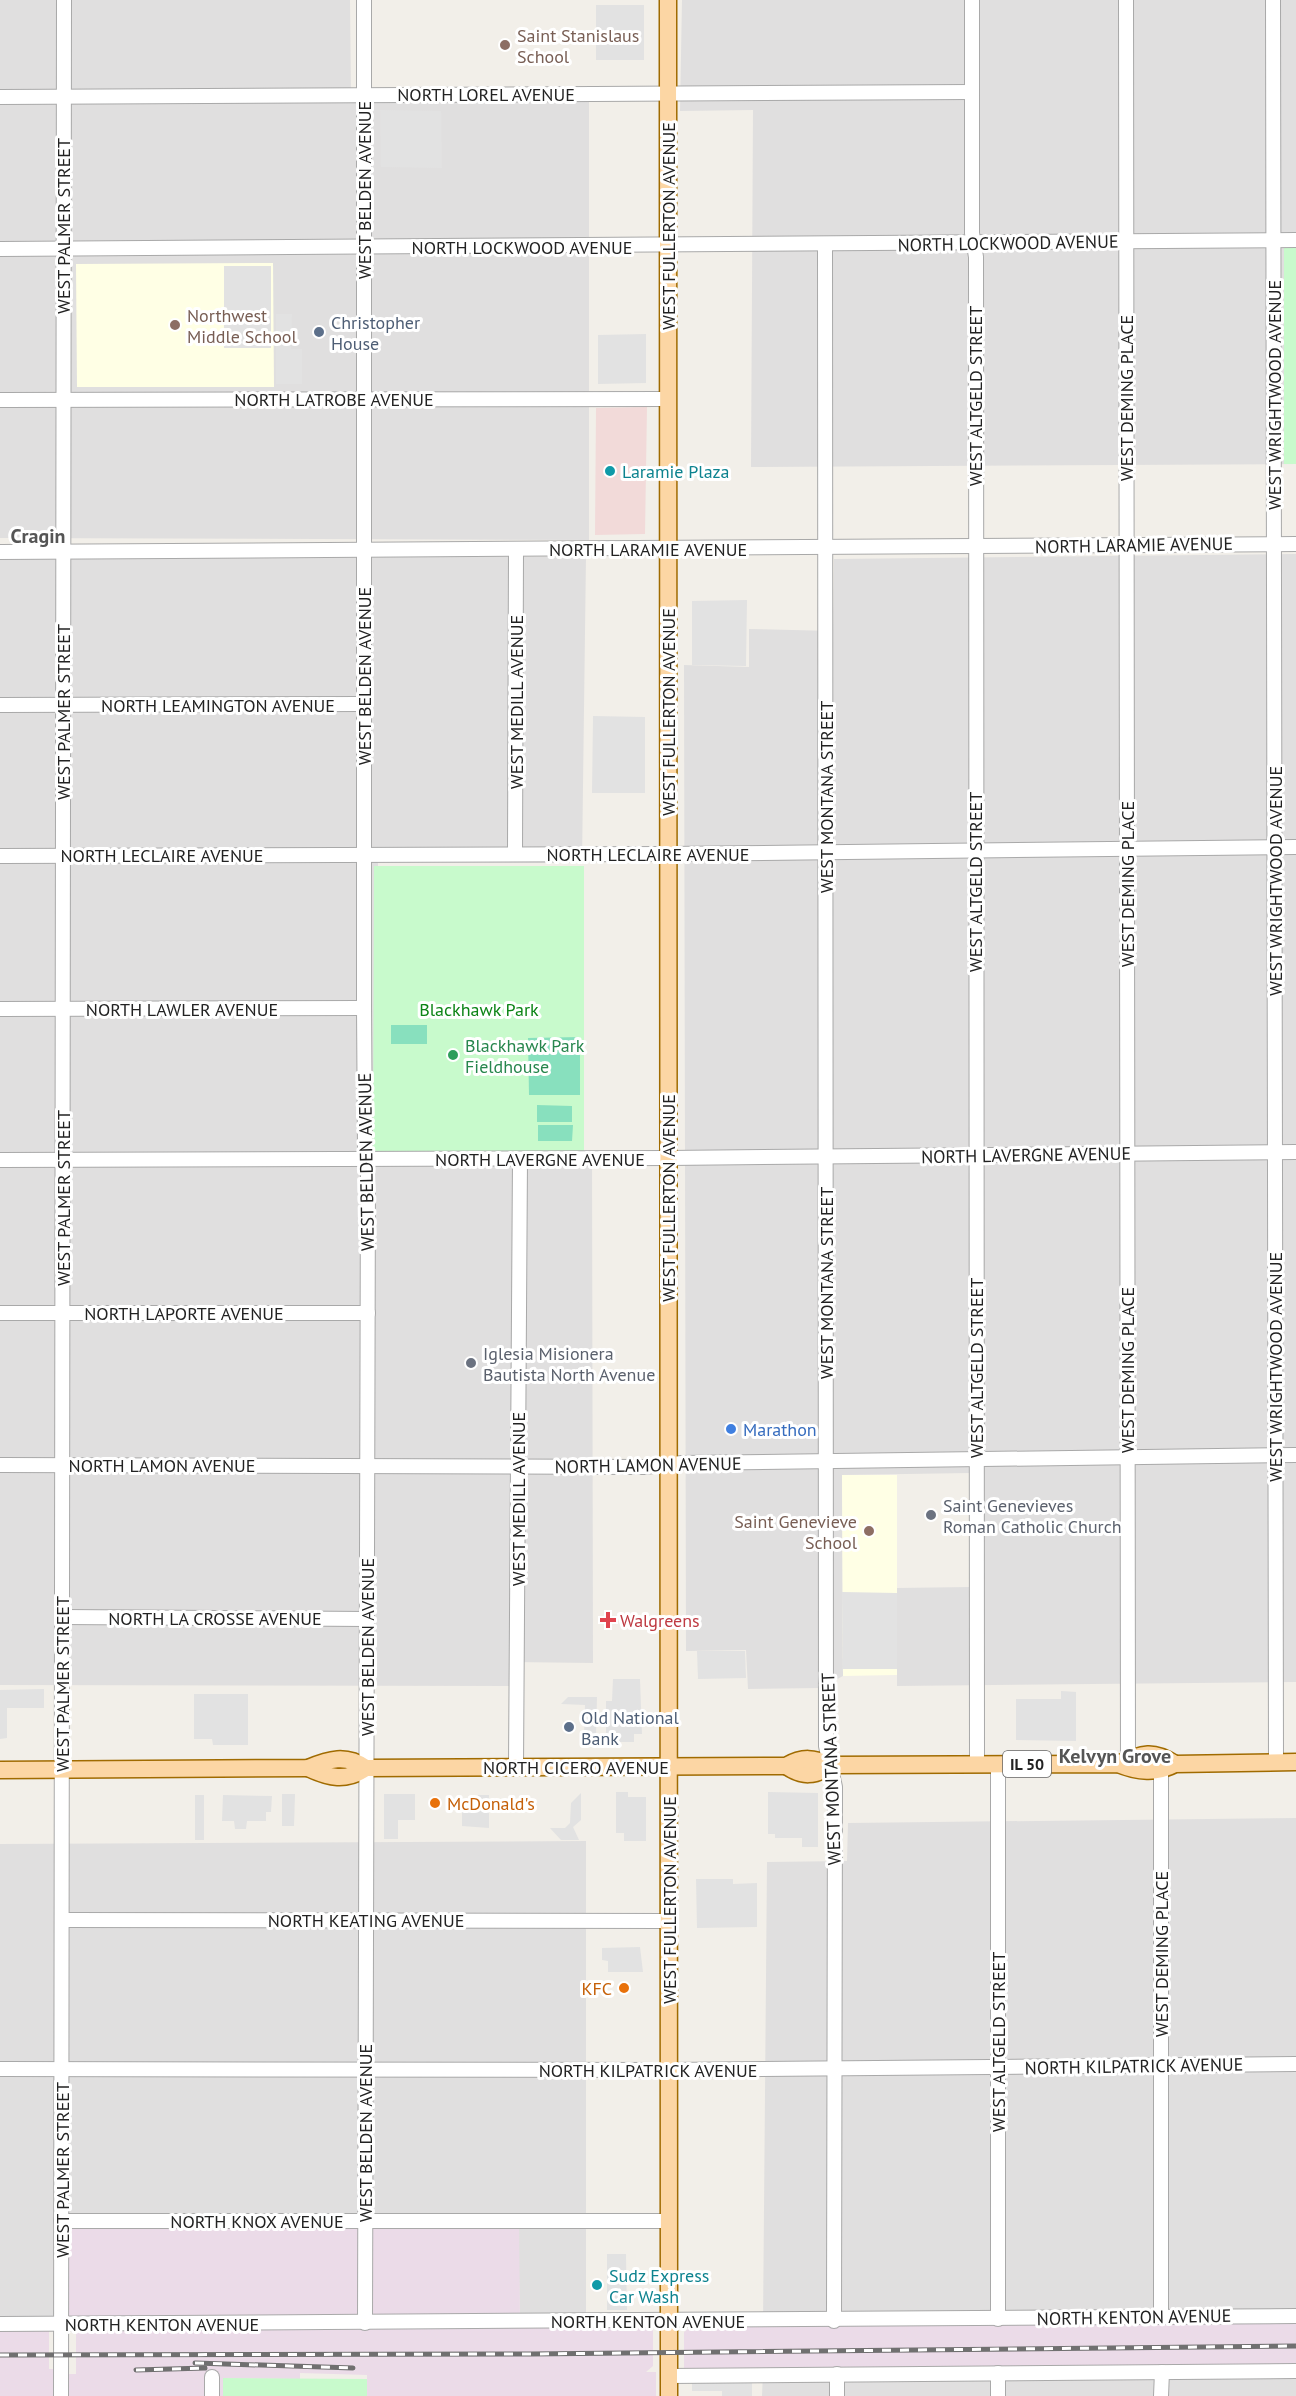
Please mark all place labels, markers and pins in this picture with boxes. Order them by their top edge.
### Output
place label: Saint Stanislaus School [517,24,639,68]
marker: Saint Stanislaus School [498,38,512,52]
place label: Northwest Middle School [187,304,297,348]
place label: Christopher House [331,311,420,355]
marker: Northwest Middle School [168,318,182,332]
marker: Christopher House [312,325,326,339]
place label: Laramie Plaza [622,460,730,483]
marker: Laramie Plaza [603,464,617,478]
place label: Blackhawk Park Fieldhouse [465,1034,585,1078]
marker: Blackhawk Park Fieldhouse [446,1048,460,1062]
place label: Iglesia Misionera Bautista North Avenue [483,1342,655,1386]
marker: Iglesia Misionera Bautista North Avenue [464,1356,478,1370]
place label: Marathon [743,1418,817,1441]
marker: Marathon [724,1422,738,1436]
place label: Saint Genevieves Roman Catholic Church [943,1494,1122,1538]
marker: Saint Genevieves Roman Catholic Church [924,1508,938,1522]
place label: Saint Genevieve School [734,1510,858,1554]
marker: Saint Genevieve School [862,1524,876,1538]
place label: Walgreens [620,1609,700,1632]
marker: Walgreens [601,1613,615,1627]
place label: Old National Bank [581,1706,679,1750]
marker: Old National Bank [562,1720,576,1734]
place label: McDonald's [447,1792,535,1815]
marker: McDonald's [428,1796,442,1810]
place label: KFC [581,1977,612,2000]
marker: KFC [617,1981,631,1995]
place label: Sudz Express Car Wash [609,2264,709,2308]
marker: Sudz Express Car Wash [590,2278,604,2292]

